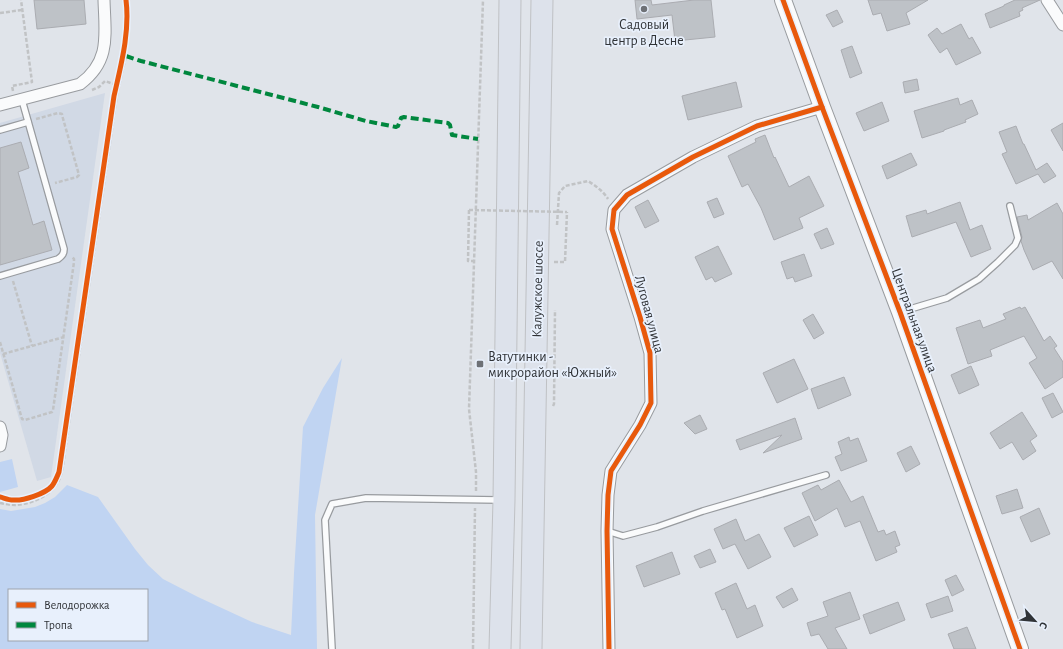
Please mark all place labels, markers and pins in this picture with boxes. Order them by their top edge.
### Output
marker: Садовый центр в Десне [639,4,649,14]
place label: Садовый центр в Десне [604,18,684,48]
place label: Ватутинки - микрорайон «Южный» [488,350,617,380]
marker: Ватутинки - микрорайон «Южный» [475,359,485,369]

